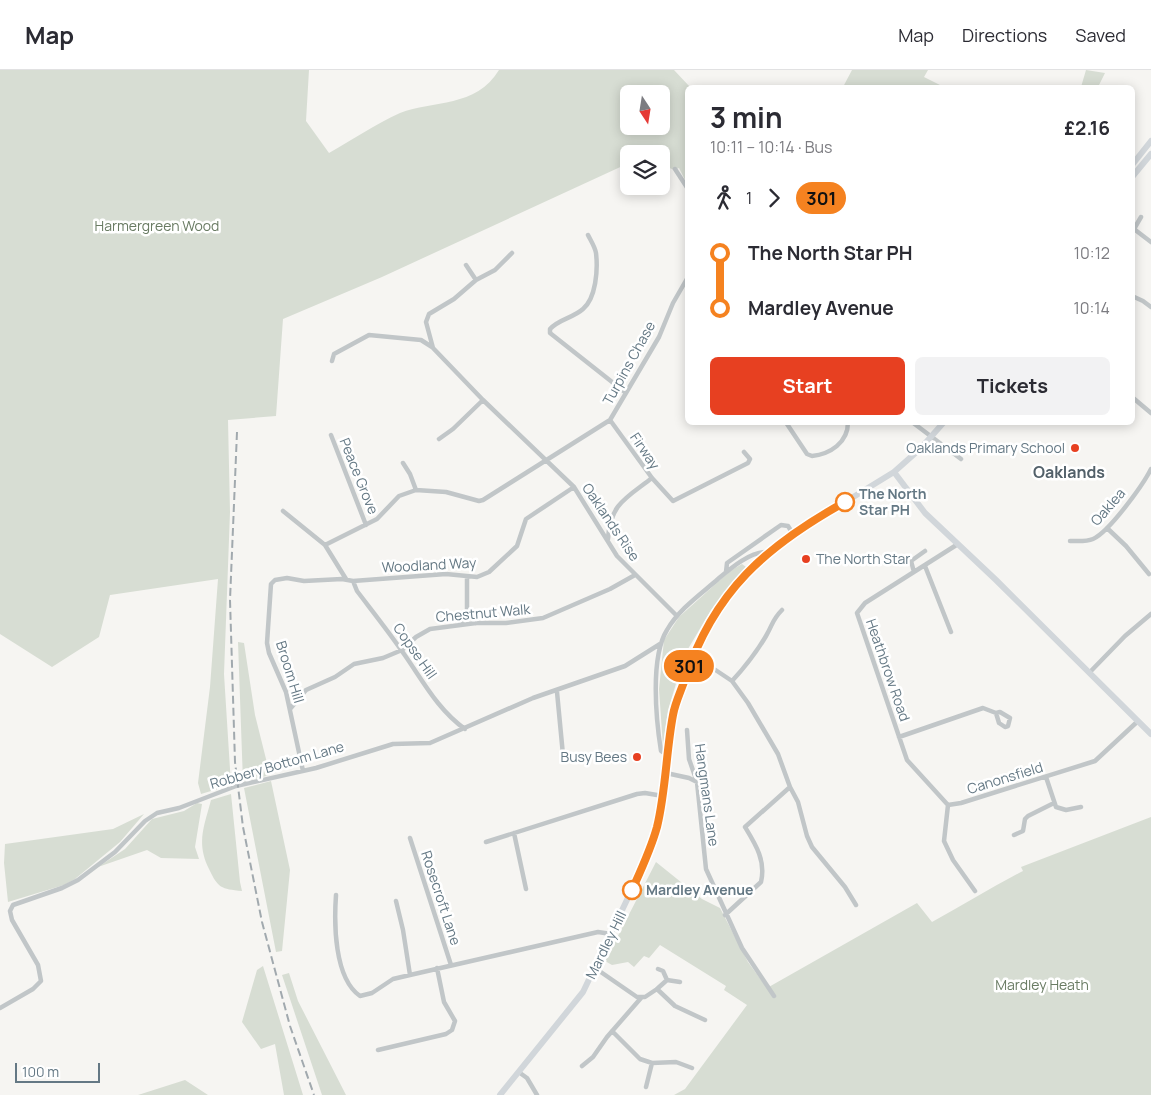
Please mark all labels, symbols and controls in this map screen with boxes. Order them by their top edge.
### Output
text: Map [25,18,74,51]
text: Map [898,23,934,47]
text: Directions [962,23,1047,47]
text: Saved [1075,23,1126,47]
north arrow [620,85,670,135]
map controls [620,85,670,195]
text: 3 min [710,98,782,136]
text: £2.16 [1064,115,1110,141]
text: 10:11 – 10:14 · Bus [710,136,833,158]
button: layers [620,145,670,195]
icon: walk [710,184,738,212]
icon: forward [760,184,788,212]
text: 301 [806,186,836,210]
text: 1 [746,187,752,209]
park label: Harmergreen Wood [95,216,219,235]
text: The North Star PH [748,240,912,266]
text: 10:12 [1074,242,1110,264]
text: Mardley Avenue [748,295,894,321]
text: 10:14 [1074,297,1110,319]
street label: Turpins Chase [598,318,659,408]
button: Start [710,357,905,415]
button: Tickets [915,357,1110,415]
street label: Firway [626,429,665,473]
street label: Peace Grove [336,435,383,517]
place label: Oaklands Primary School [906,438,1065,457]
marker: Oaklands Primary School [1069,442,1081,454]
district label: Oaklands [1033,461,1105,483]
street label: Oaklands Rise [578,479,645,564]
place label: The North Star PH [859,484,927,519]
street label: Oaklea [1086,484,1129,529]
marker: The North Star PH [835,492,855,512]
place label: The North Star [816,549,910,568]
street label: Woodland Way [381,553,477,576]
marker: The North Star [800,553,812,565]
street label: Chestnut Walk [435,599,532,626]
street label: Heathbrow Road [862,616,915,724]
street label: Copse Hill [389,619,442,682]
street label: Broom Hill [272,638,309,705]
line badge: 301 [660,650,718,682]
text: 301 [674,654,704,678]
street label: Robbery Bottom Lane [208,736,346,793]
street label: Hangmans Lane [691,742,724,847]
place label: Busy Bees [561,747,627,766]
marker: Busy Bees [631,751,643,763]
street label: Canonsfield [965,757,1045,798]
street label: Rosecroft Lane [417,848,466,948]
marker: Mardley Avenue [622,880,642,900]
place label: Mardley Avenue [646,880,753,899]
street label: Mardley Hill [581,908,630,982]
park label: Mardley Heath [995,975,1089,994]
scale bar [15,1060,100,1083]
text: 100 m [22,1062,59,1081]

